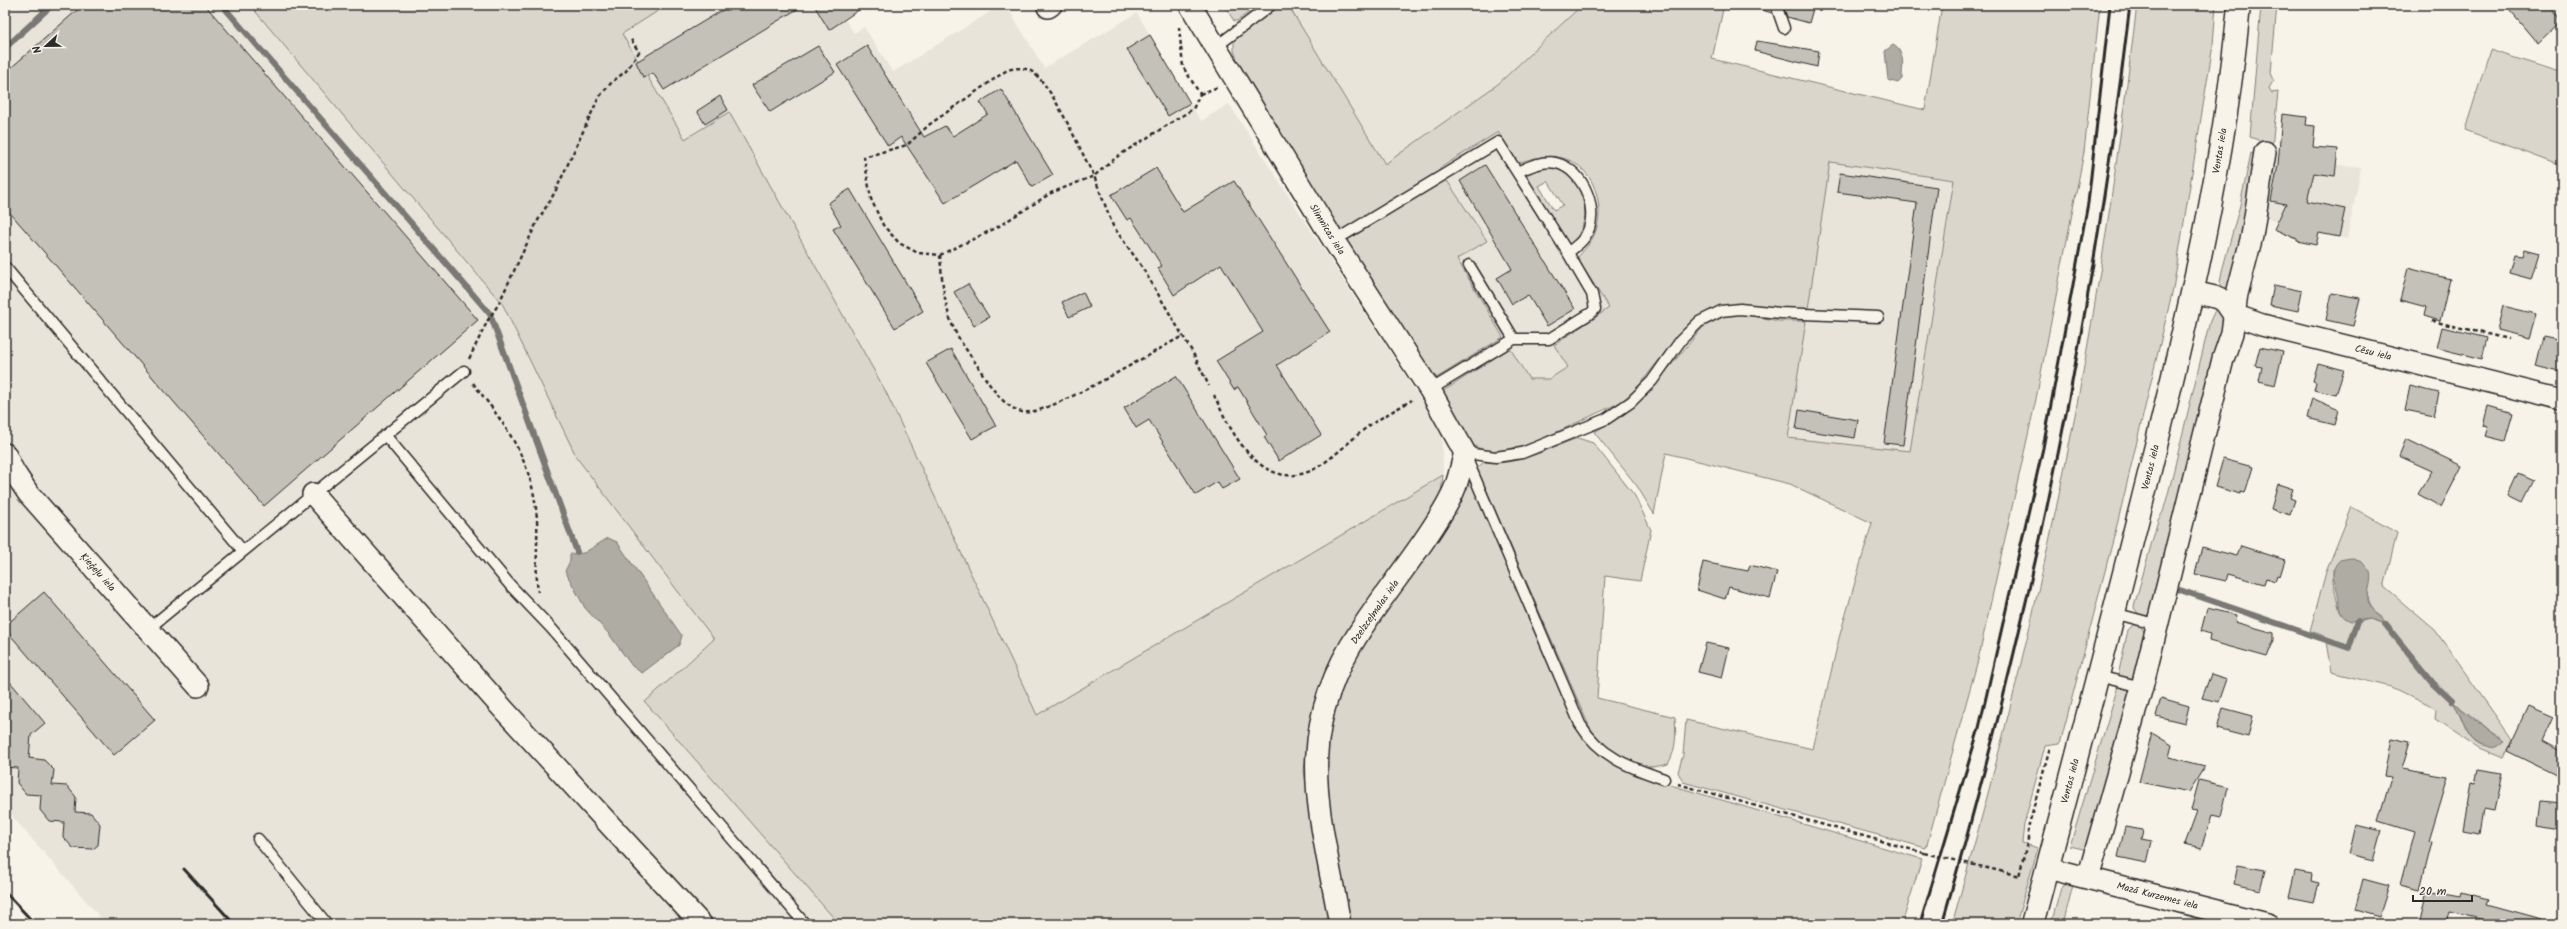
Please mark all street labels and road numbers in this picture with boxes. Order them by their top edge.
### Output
street label: Ventas iela [2208,126,2232,175]
street label: Slimnīcas iela [1305,201,1349,258]
street label: Cēsu iela [2353,340,2394,365]
street label: Ventas iela [2137,443,2164,491]
street label: Ķieģeļu iela [76,549,120,596]
street label: Dzelzceļmalas iela [1347,576,1403,648]
street label: Ventas iela [2057,756,2084,805]
street label: Mazā Kurzemes iela [2115,878,2200,914]

